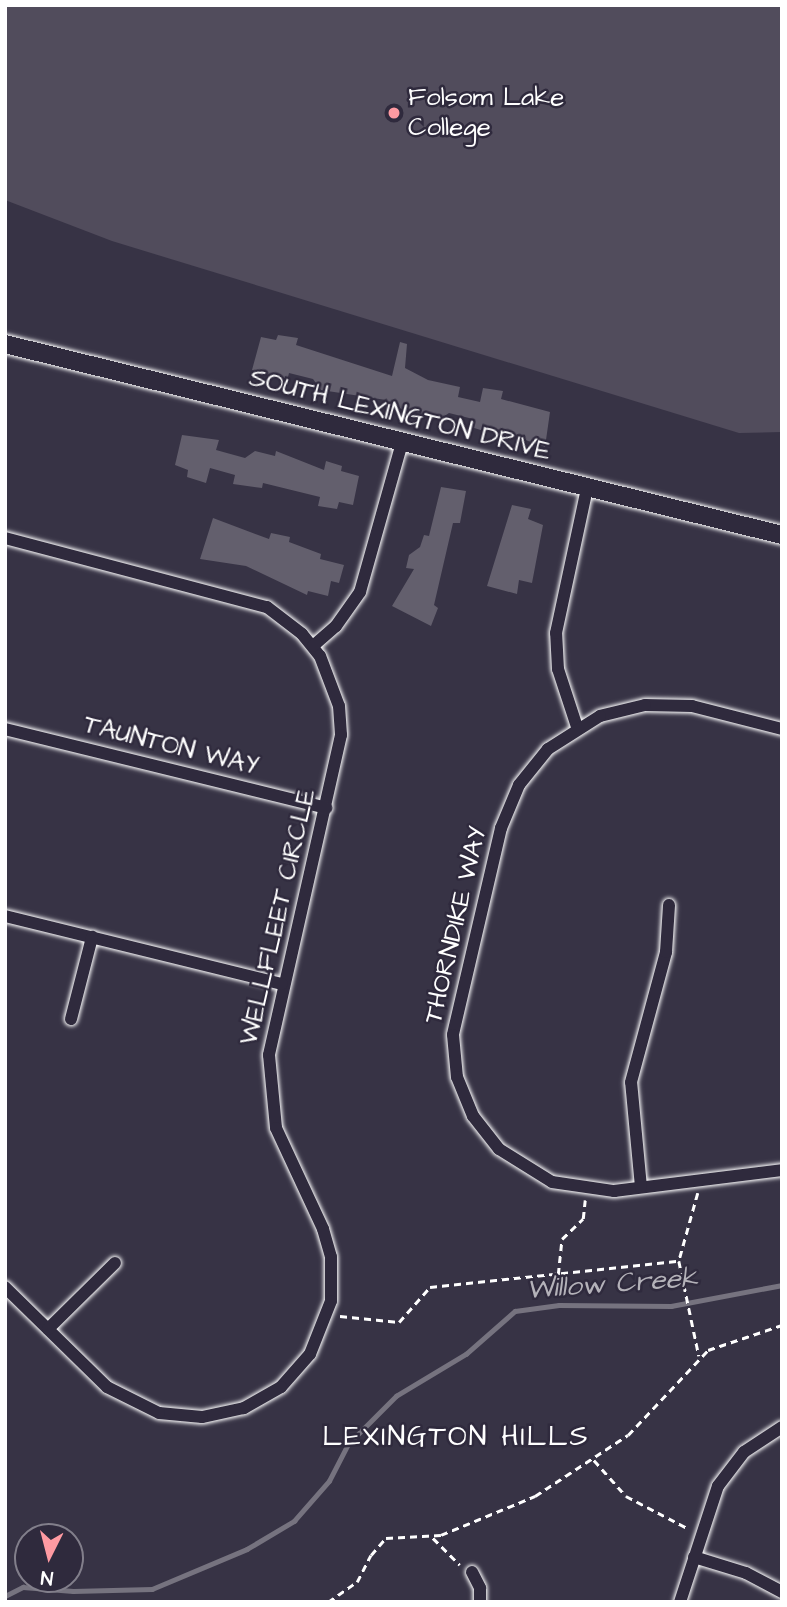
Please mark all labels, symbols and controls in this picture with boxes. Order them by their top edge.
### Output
place label: Folsom Lake College [408,82,564,144]
marker: Folsom Lake College [386,105,402,121]
street label: SOUTH LEXINGTON DRIVE [246,362,554,468]
street label: TAUNTON WAY [80,709,262,783]
street label: WELLFLEET CIRCLE [233,786,323,1048]
street label: THORNDIKE WAY [418,823,494,1027]
water label: Willow Creek [525,1261,699,1307]
district label: LEXINGTON HILLS [324,1420,588,1454]
north arrow [14,1523,84,1593]
text: N [40,1563,54,1591]

